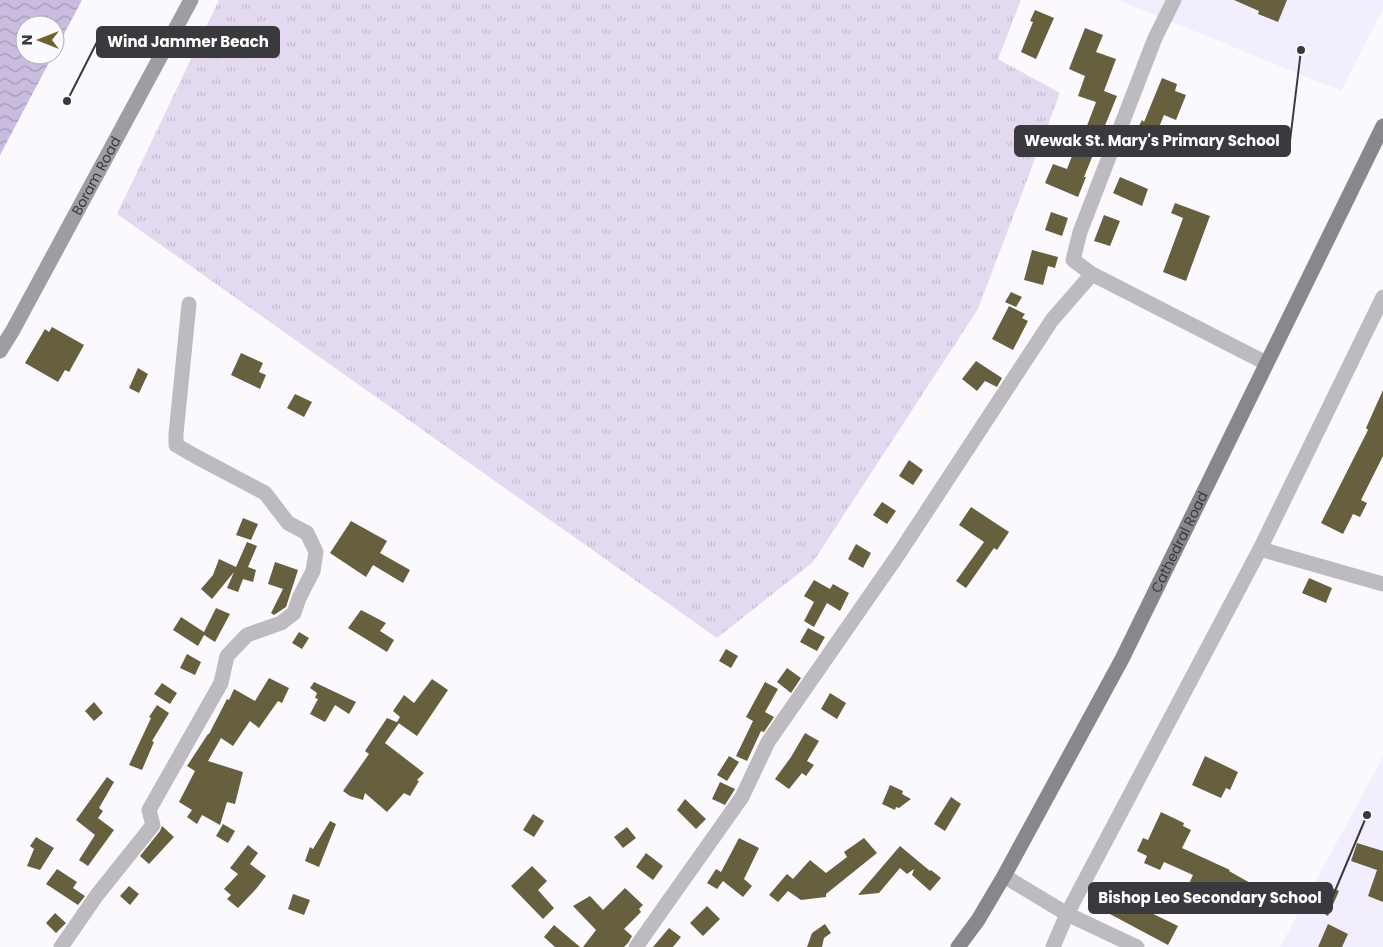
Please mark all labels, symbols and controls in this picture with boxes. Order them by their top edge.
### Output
north arrow [15,15,65,65]
callout: Wind Jammer Beach [97,27,279,57]
text: Wind Jammer Beach [107,31,269,52]
text: N [17,35,37,45]
callout: Wewak St. Mary's Primary School [1015,126,1290,156]
text: Wewak St. Mary's Primary School [1024,130,1280,151]
street label: Boram Road [67,133,126,219]
street label: Cathedral Road [1146,488,1213,596]
callout: Bishop Leo Secondary School [1089,883,1332,913]
text: Bishop Leo Secondary School [1098,887,1322,908]

